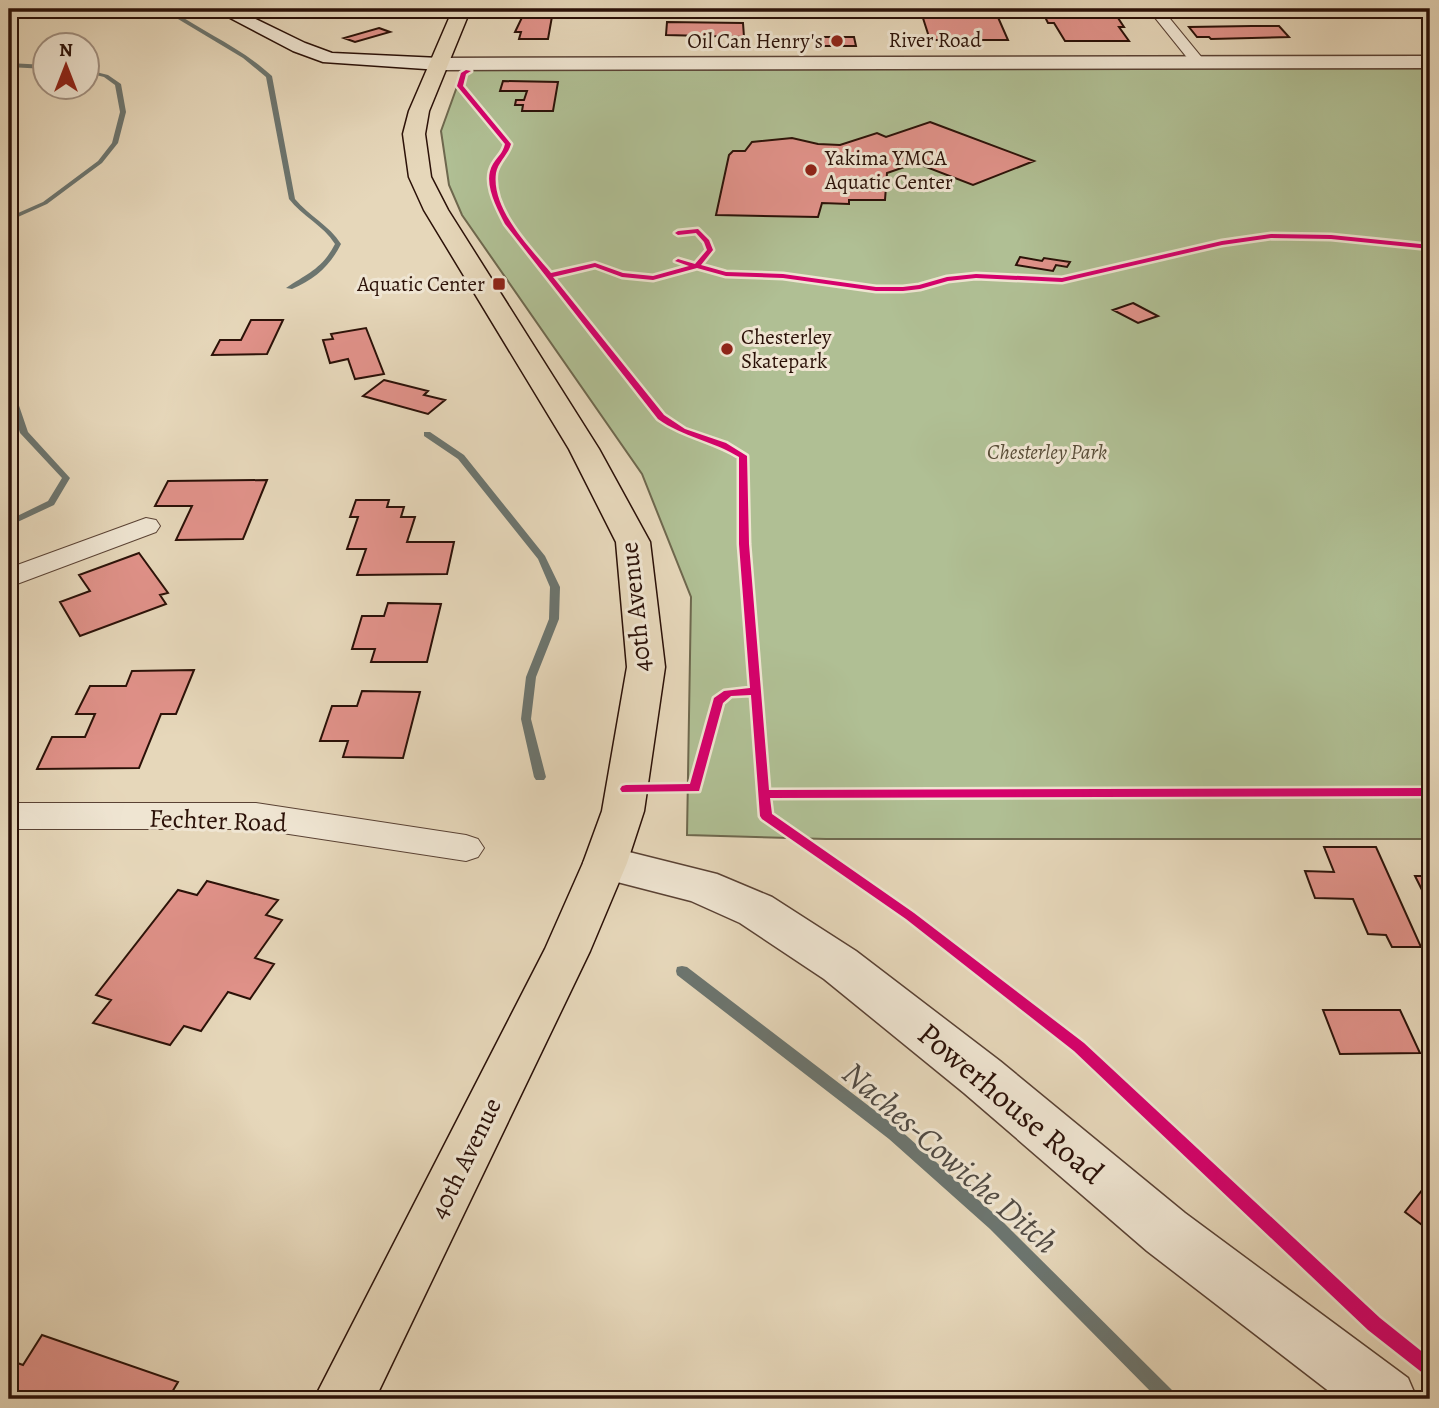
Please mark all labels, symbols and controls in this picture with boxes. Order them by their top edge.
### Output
street label: River Road [889,26,982,54]
place label: Oil Can Henry's [687,27,823,55]
north arrow [32,32,102,102]
marker: Oil Can Henry's [829,33,845,49]
text: N [59,37,73,63]
place label: Yakima YMCA Aquatic Center [824,144,953,196]
marker: Yakima YMCA Aquatic Center [803,162,819,178]
place label: Aquatic Center [356,270,485,298]
marker: Aquatic Center [491,276,507,292]
place label: Chesterley Skatepark [741,323,832,375]
marker: Chesterley Skatepark [719,341,735,357]
park label: Chesterley Park [987,438,1107,466]
street label: 40th Avenue [611,540,660,674]
street label: Fechter Road [148,801,288,840]
street label: Powerhouse Road [908,1012,1114,1195]
water label: Naches-Cowiche Ditch [833,1051,1068,1264]
street label: 40th Avenue [421,1092,510,1225]

